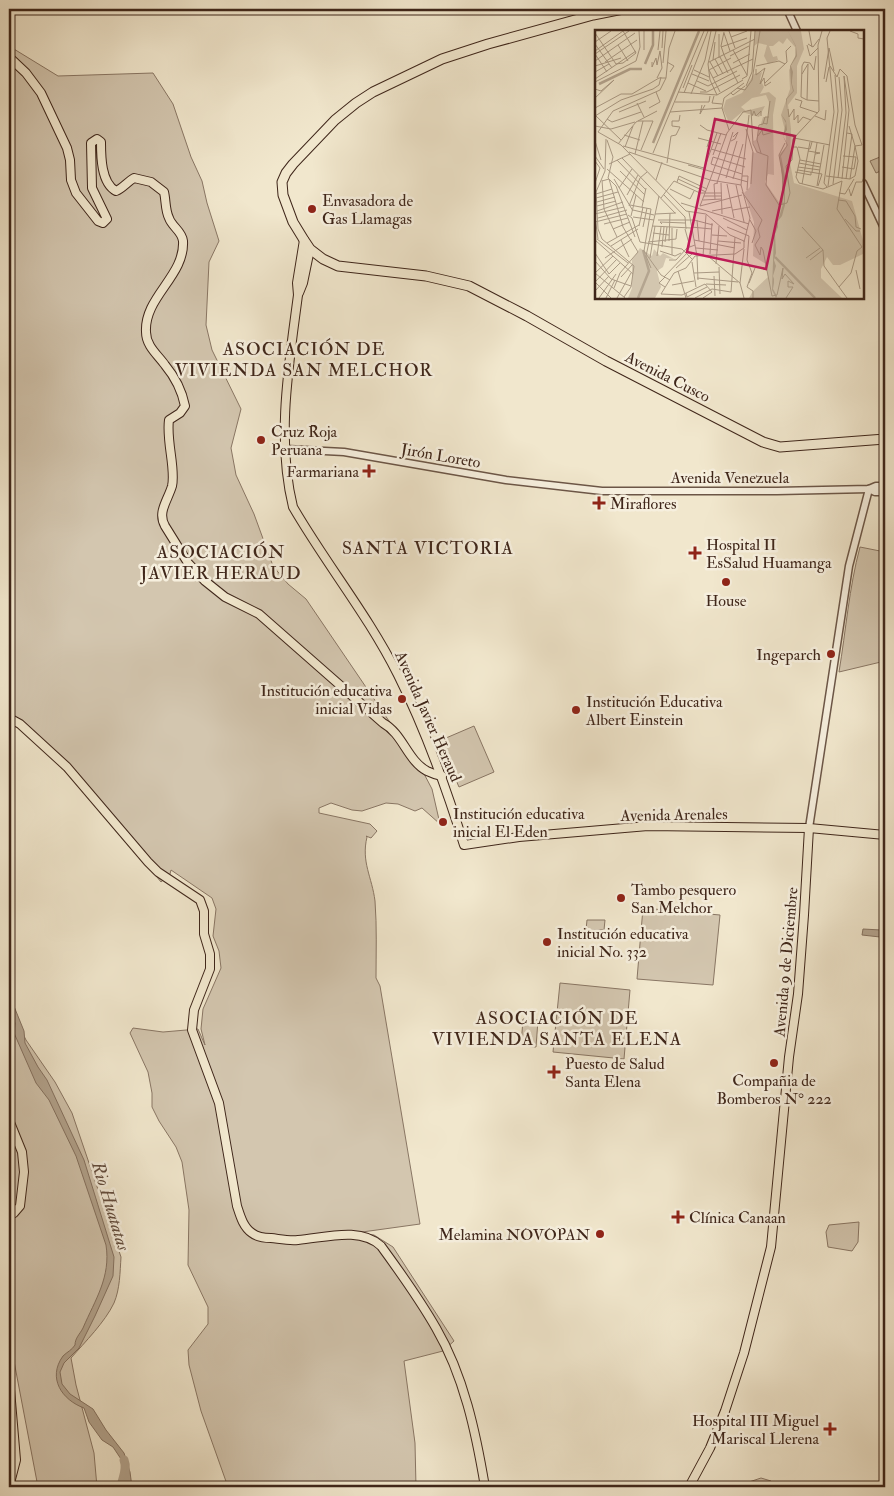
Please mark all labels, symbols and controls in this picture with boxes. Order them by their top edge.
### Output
inset map [595,30,864,299]
place label: Envasadora de Gas Llamagas [322,191,413,229]
marker: Envasadora de Gas Llamagas [306,203,318,215]
district label: ASOCIACIÓN DE VIVIENDA SAN MELCHOR [175,338,433,382]
street label: Avenida Cusco [621,346,714,407]
place label: Cruz Roja Peruana [271,422,338,460]
marker: Cruz Roja Peruana [255,434,267,446]
street label: Jirón Loreto [398,439,483,474]
place label: Farmariana [286,462,359,482]
marker: Farmariana [363,465,375,477]
street label: Avenida Venezuela [670,468,790,488]
place label: Miraflores [610,494,676,514]
marker: Miraflores [592,496,606,510]
place label: Hospital II EsSalud Huamanga [706,535,832,573]
district label: SANTA VICTORIA [342,537,514,560]
district label: ASOCIACIÓN JAVIER HERAUD [139,541,302,585]
marker: Hospital II EsSalud Huamanga [688,546,702,560]
marker: House [720,576,732,588]
place label: House [705,591,747,611]
place label: Ingeparch [756,645,822,666]
street label: Avenida Javier Heraud [389,647,466,786]
marker: Ingeparch [825,648,837,660]
place label: Institución educativa inicial Vidas [260,681,392,719]
place label: Institución Educativa Albert Einstein [585,692,723,730]
marker: Institución educativa inicial Vidas [396,693,408,705]
marker: Institución Educativa Albert Einstein [570,704,582,716]
place label: Institución educativa inicial El Eden [453,804,585,842]
street label: Avenida Arenales [619,804,728,826]
marker: Institución educativa inicial El Eden [437,816,449,828]
place label: Tambo pesquero San Melchor [631,880,736,918]
street label: Avenida 9 de Diciembre [769,886,803,1039]
marker: Tambo pesquero San Melchor [615,892,627,904]
place label: Institución educativa inicial No. 332 [557,924,689,962]
marker: Institución educativa inicial No. 332 [541,936,553,948]
district label: ASOCIACIÓN DE VIVIENDA SANTA ELENA [432,1007,682,1051]
place label: Puesto de Salud Santa Elena [565,1054,665,1092]
marker: Compañia de Bomberos N° 222 [768,1057,780,1069]
marker: Puesto de Salud Santa Elena [547,1065,561,1079]
place label: Compañia de Bomberos N° 222 [716,1071,832,1109]
water label: Rio Huatatas [86,1158,135,1254]
place label: Clínica Canaan [689,1208,786,1228]
marker: Clínica Canaan [671,1210,685,1224]
place label: Melamina NOVOPAN [439,1225,591,1245]
marker: Melamina NOVOPAN [594,1228,606,1240]
place label: Hospital III Miguel Mariscal Llerena [692,1411,819,1449]
marker: Hospital III Miguel Mariscal Llerena [823,1422,837,1436]

